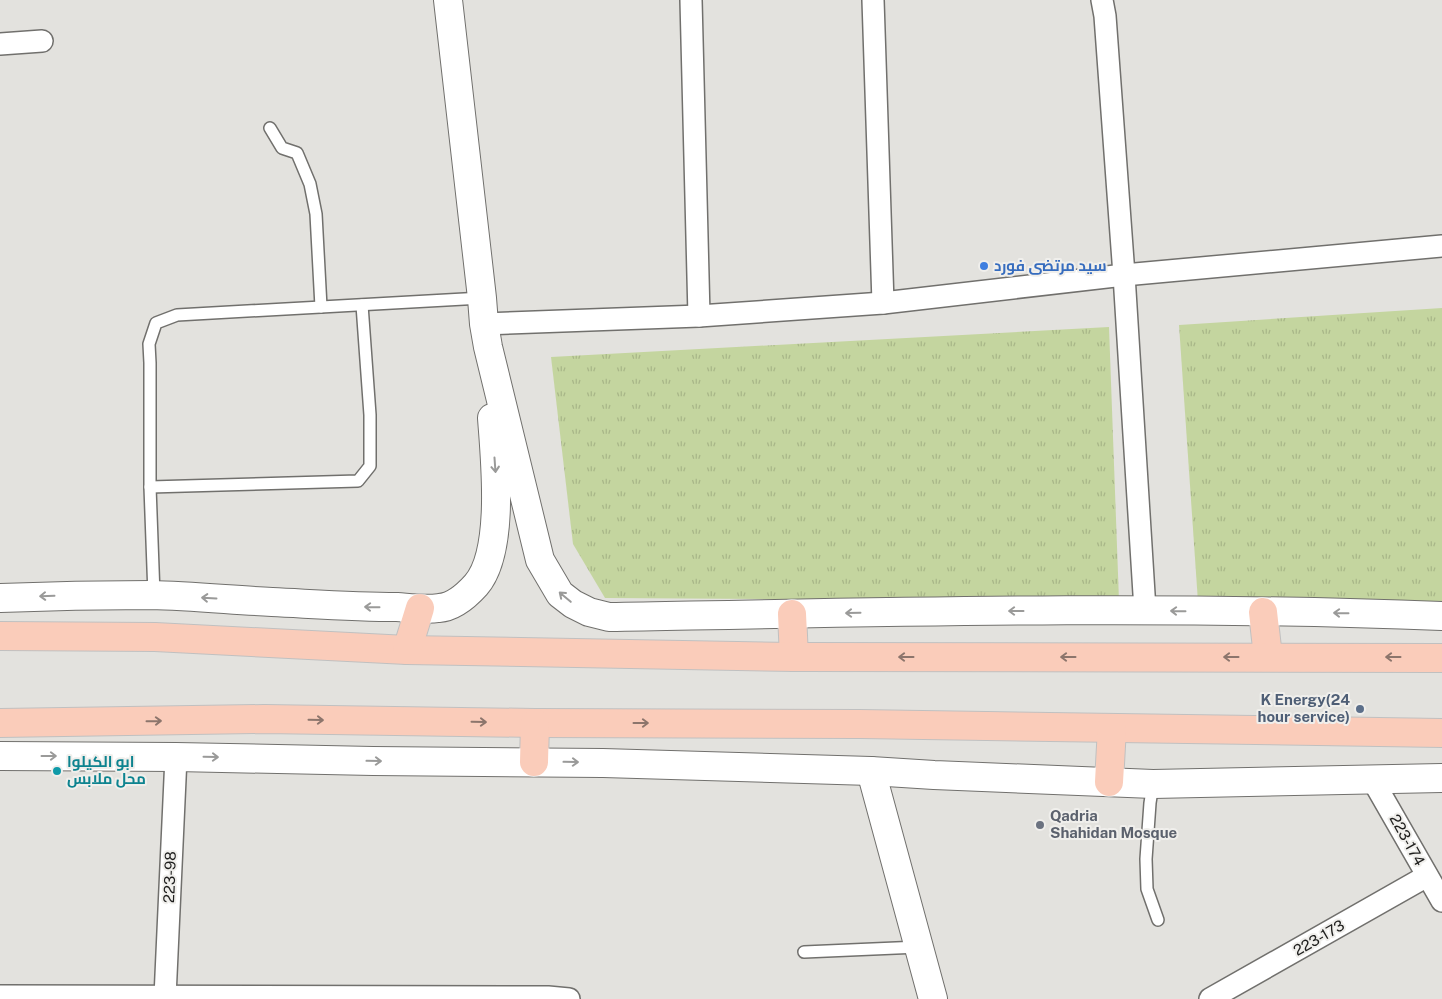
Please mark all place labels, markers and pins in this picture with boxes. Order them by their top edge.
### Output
place label: سيد مرتضى فورد [994,257,1107,275]
marker: سيد مرتضى فورد [978,260,990,272]
place label: K Energy(24 hour service) [1258,691,1350,725]
marker: K Energy(24 hour service) [1354,703,1366,715]
place label: ابو الكيلوا محل ملابس [67,753,146,788]
marker: ابو الكيلوا محل ملابس [51,765,63,777]
place label: Qadria Shahidan Mosque [1050,807,1177,841]
marker: Qadria Shahidan Mosque [1034,819,1046,831]

